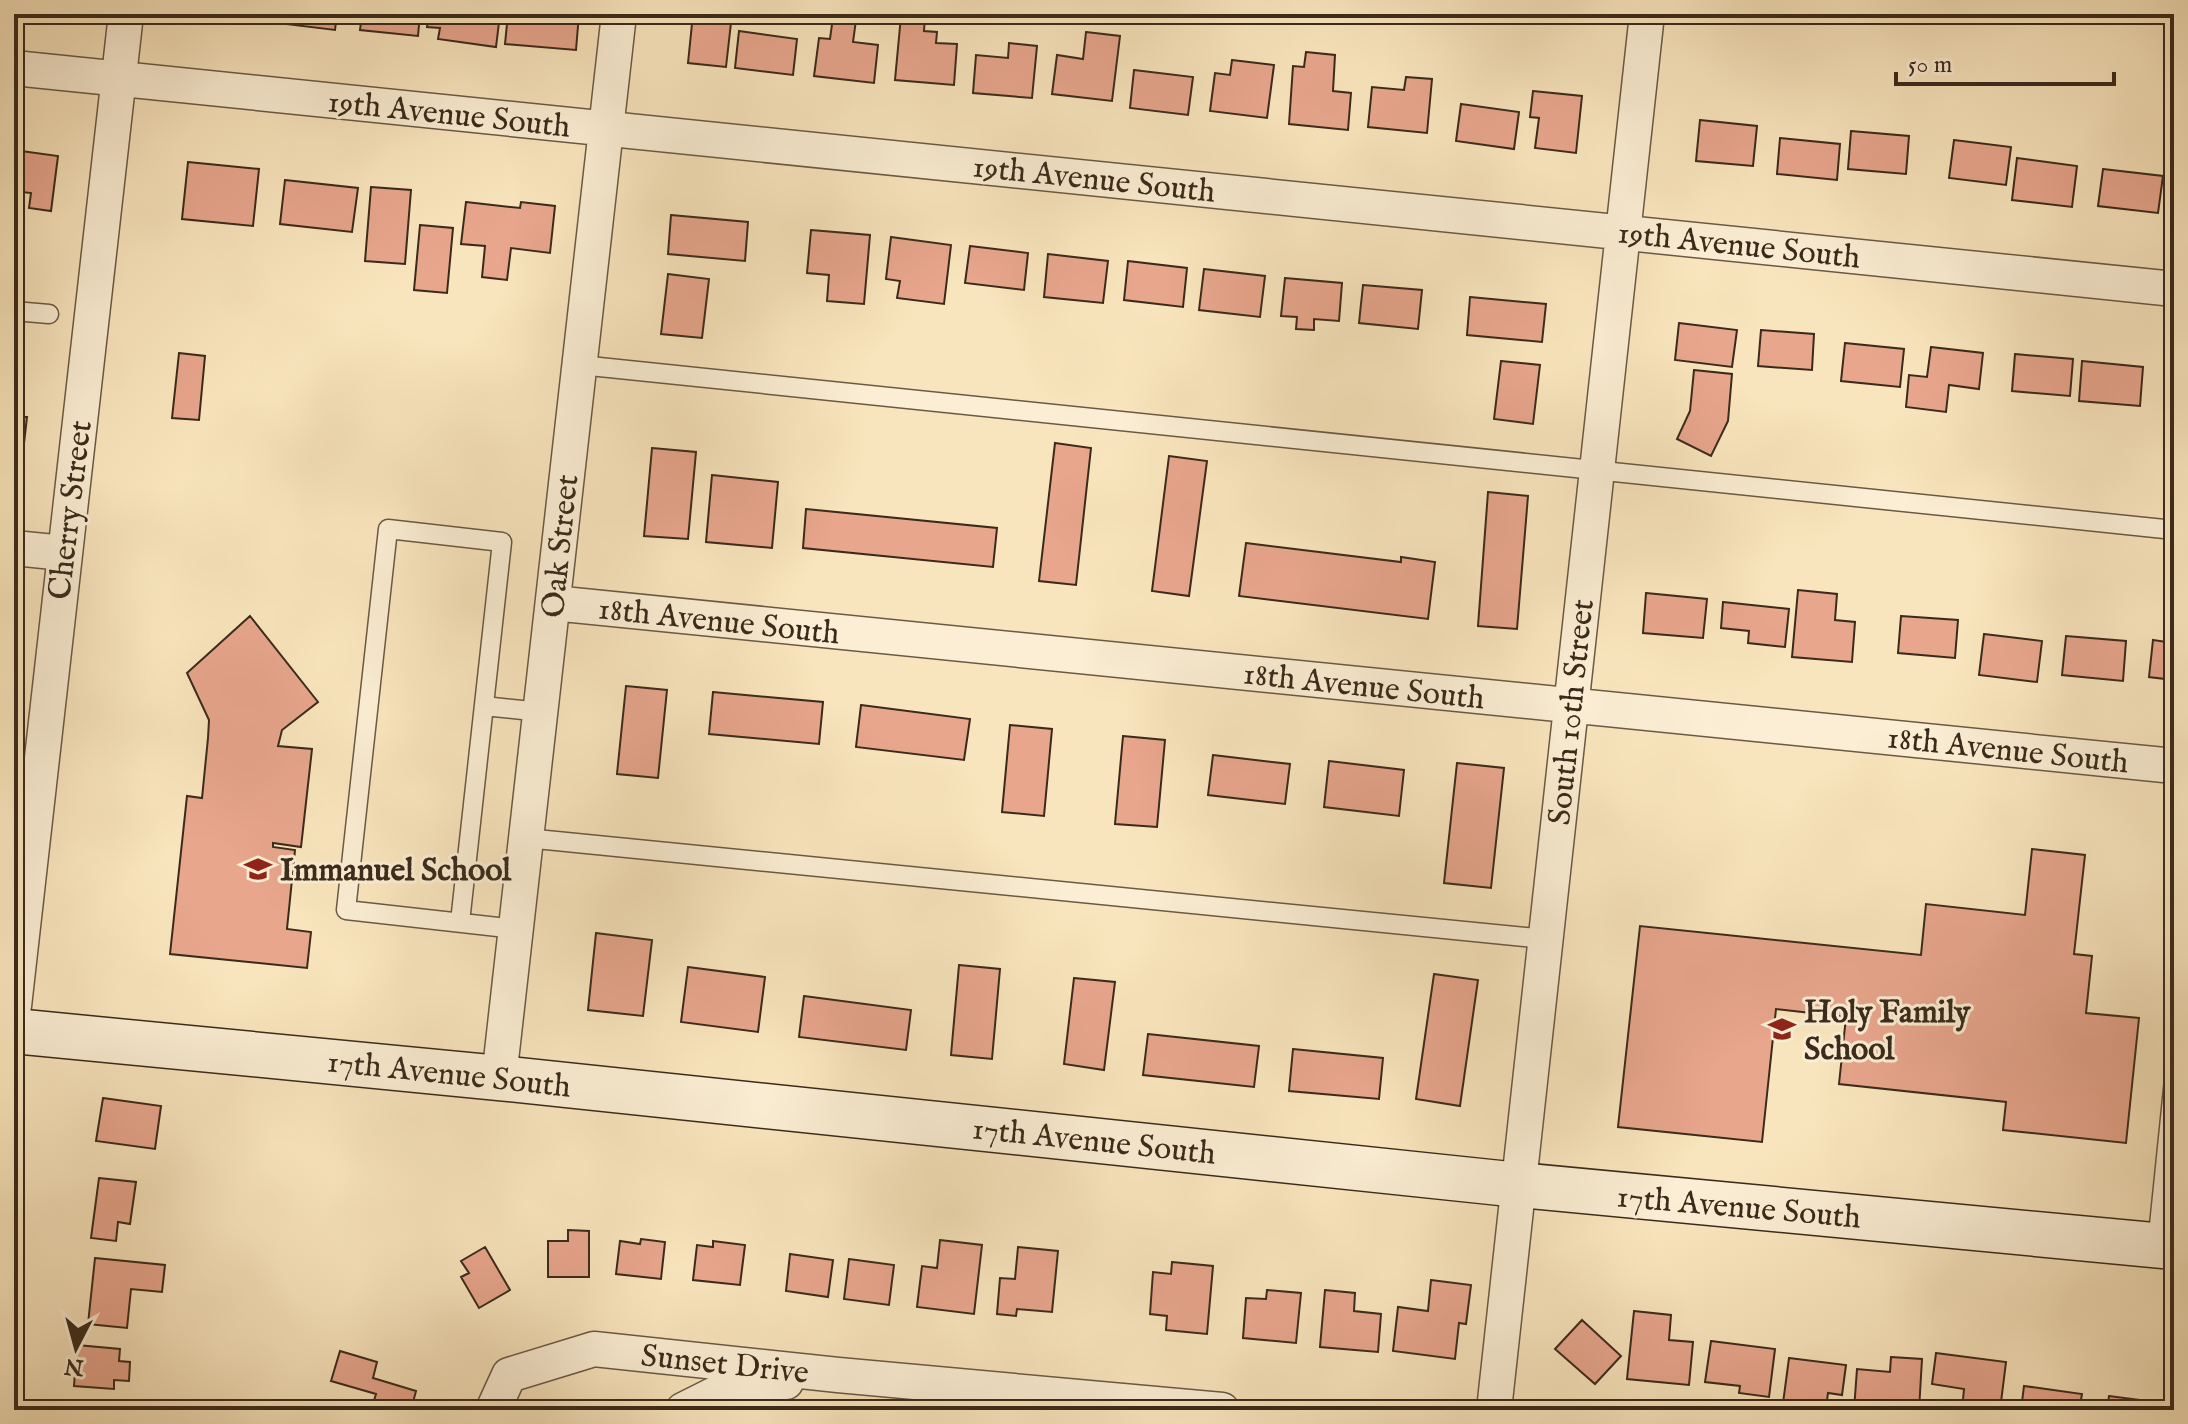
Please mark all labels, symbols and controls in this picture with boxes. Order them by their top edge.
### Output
scale bar [1896,36,2114,86]
text: 50 m [1908,50,1952,81]
street label: 19th Avenue South [325,82,572,149]
street label: 19th Avenue South [970,147,1217,214]
street label: 19th Avenue South [1615,213,1862,280]
street label: Cherry Street [40,418,103,602]
street label: Oak Street [534,473,589,620]
street label: 18th Avenue South [596,589,841,656]
street label: South 10th Street [1540,597,1605,827]
street label: 18th Avenue South [1241,654,1486,721]
street label: 18th Avenue South [1885,718,2130,785]
place label: Immanuel School [280,851,512,892]
school or university icon: Immanuel School [243,854,273,884]
place label: Holy Family School [1804,993,1972,1071]
school or university icon: Holy Family School [1767,1014,1797,1044]
street label: 17th Avenue South [325,1042,573,1109]
street label: 17th Avenue South [970,1109,1218,1176]
street label: 17th Avenue South [1615,1177,1863,1240]
north arrow [36,1308,116,1388]
street label: Sunset Drive [639,1336,811,1395]
text: N [63,1351,86,1381]

